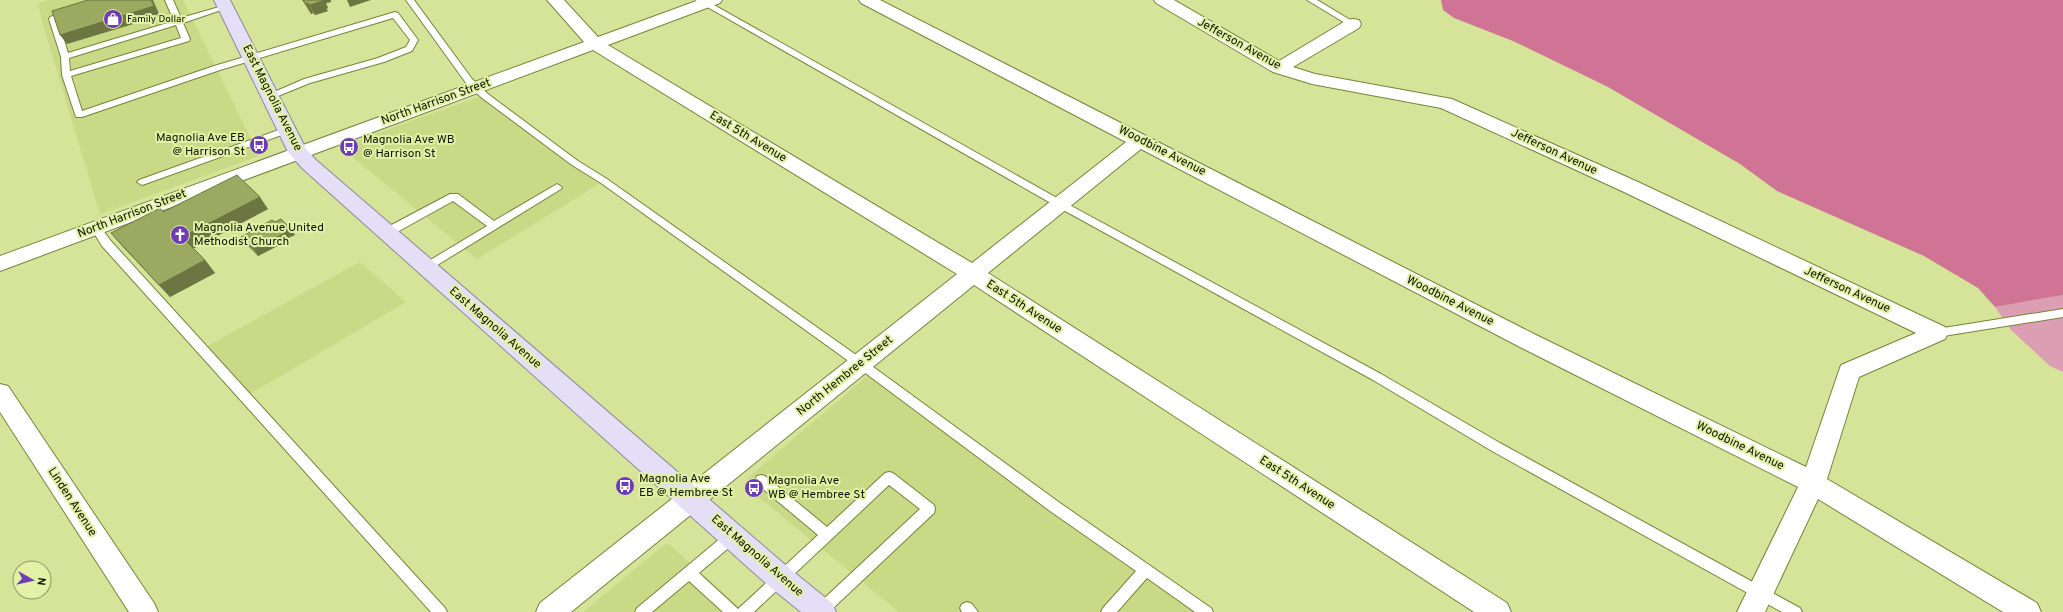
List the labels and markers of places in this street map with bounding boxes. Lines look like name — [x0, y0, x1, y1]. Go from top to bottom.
shop icon: Family Dollar — [102, 8, 124, 30]
place label: Family Dollar — [127, 13, 185, 26]
place label: Magnolia Ave EB @ Harrison St — [156, 130, 245, 160]
place label: Magnolia Ave WB @ Harrison St — [363, 132, 455, 162]
bus stop icon: Magnolia Ave EB @ Harrison St — [248, 134, 270, 156]
bus stop icon: Magnolia Ave WB @ Harrison St — [338, 136, 360, 158]
place label: Magnolia Avenue United Methodist Church — [194, 220, 324, 250]
church icon: Magnolia Avenue United Methodist Church — [169, 224, 191, 246]
place label: Magnolia Ave EB @ Hembree St — [639, 471, 733, 501]
place label: Magnolia Ave WB @ Hembree St — [768, 473, 865, 503]
bus stop icon: Magnolia Ave EB @ Hembree St — [614, 475, 636, 497]
bus stop icon: Magnolia Ave WB @ Hembree St — [743, 477, 765, 499]

